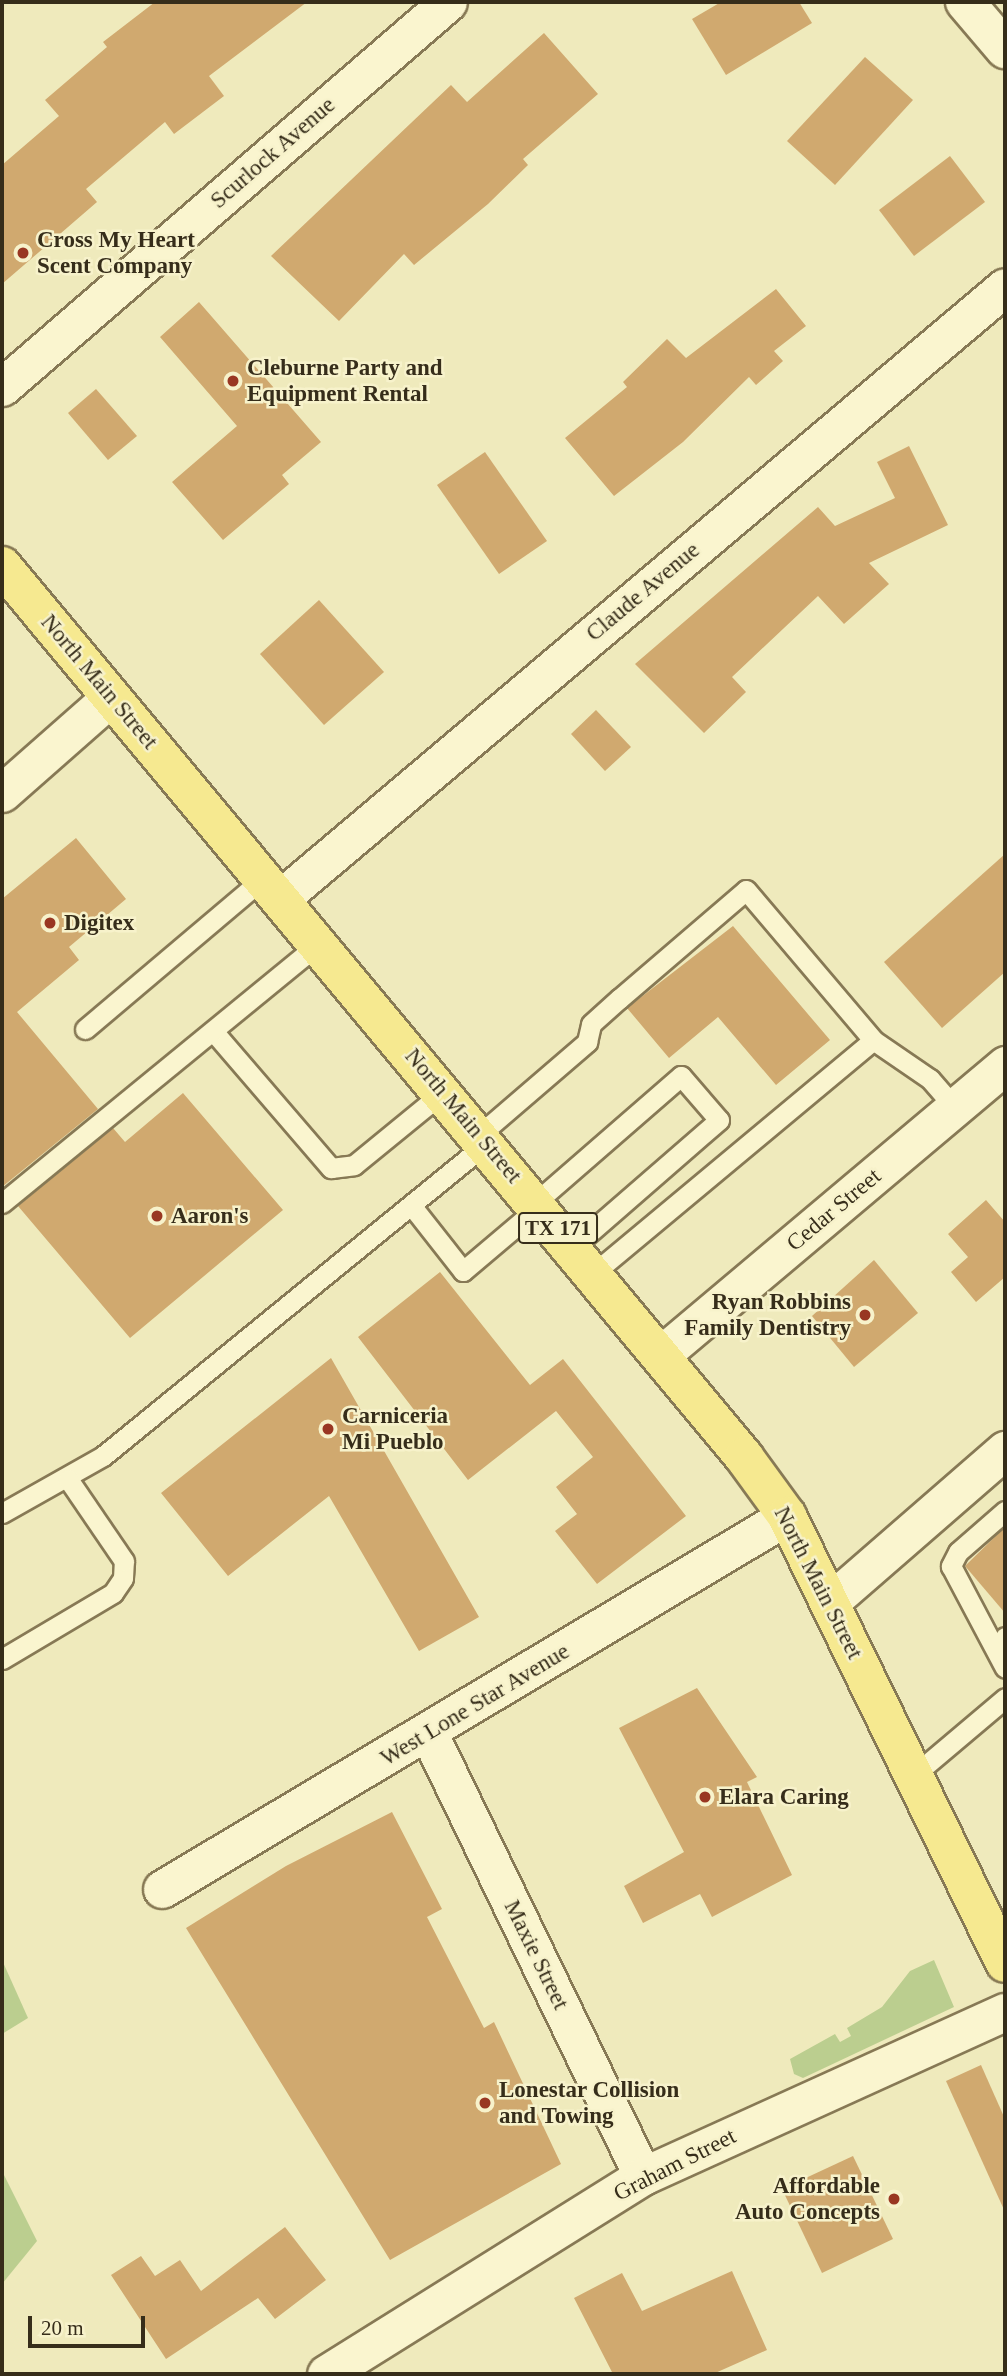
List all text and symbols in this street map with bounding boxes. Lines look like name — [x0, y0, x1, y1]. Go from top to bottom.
street label: Scurlock Avenue — [205, 91, 341, 215]
place label: Cross My Heart Scent Company — [37, 226, 195, 280]
marker: Cross My Heart Scent Company — [15, 245, 31, 261]
place label: Cleburne Party and Equipment Rental — [247, 354, 442, 408]
marker: Cleburne Party and Equipment Rental — [225, 373, 241, 389]
street label: Claude Avenue — [580, 536, 706, 648]
street label: North Main Street — [35, 609, 163, 755]
place label: Digitex — [64, 909, 134, 937]
marker: Digitex — [42, 915, 58, 931]
street label: North Main Street — [399, 1043, 527, 1189]
street label: Cedar Street — [781, 1163, 887, 1257]
place label: Aaron's — [171, 1202, 249, 1230]
marker: Aaron's — [149, 1208, 165, 1224]
road number: TX 171 — [518, 1210, 598, 1246]
place label: Ryan Robbins Family Dentistry — [684, 1288, 851, 1342]
marker: Ryan Robbins Family Dentistry — [857, 1307, 873, 1323]
place label: Carniceria Mi Pueblo — [342, 1402, 448, 1456]
marker: Carniceria Mi Pueblo — [320, 1421, 336, 1437]
street label: North Main Street — [768, 1502, 868, 1664]
street label: West Lone Star Avenue — [375, 1637, 575, 1773]
place label: Elara Caring — [719, 1783, 849, 1811]
marker: Elara Caring — [697, 1789, 713, 1805]
street label: Maxie Street — [498, 1896, 574, 2014]
place label: Lonestar Collision and Towing — [499, 2076, 680, 2130]
marker: Lonestar Collision and Towing — [477, 2095, 493, 2111]
street label: Graham Street — [609, 2122, 741, 2208]
place label: Affordable Auto Concepts — [735, 2172, 880, 2226]
marker: Affordable Auto Concepts — [886, 2191, 902, 2207]
scale bar — [32, 2302, 149, 2346]
text: 20 m — [41, 2316, 84, 2340]

